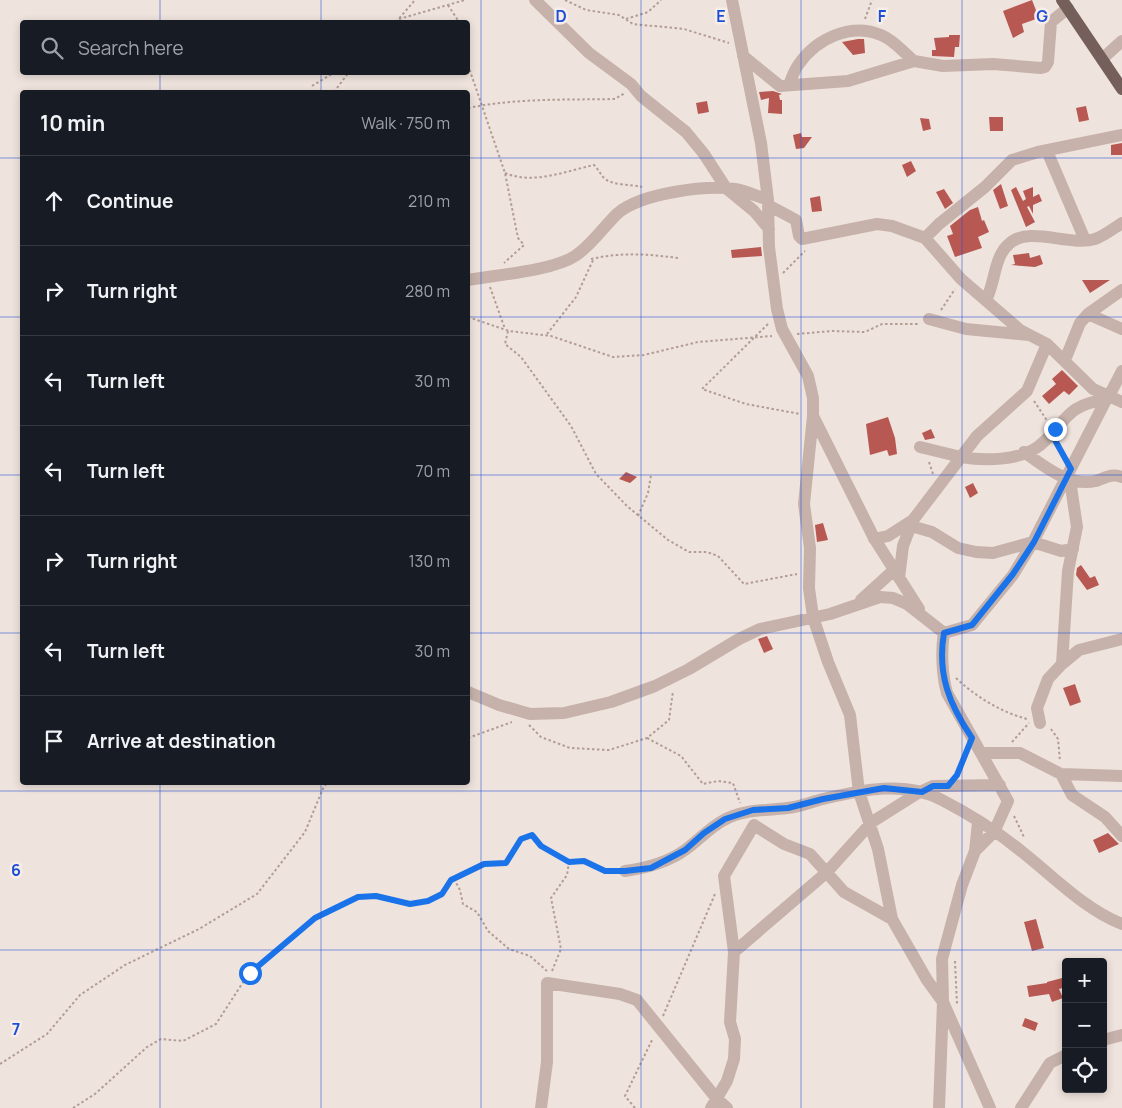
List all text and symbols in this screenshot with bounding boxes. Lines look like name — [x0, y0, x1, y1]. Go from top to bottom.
text: D — [555, 5, 567, 27]
text: E — [716, 5, 726, 27]
text: F — [878, 5, 887, 27]
text: G — [1036, 5, 1048, 27]
search box — [20, 20, 470, 75]
icon: search — [38, 34, 66, 62]
text: Search here — [78, 35, 184, 61]
text: 10 min — [40, 109, 105, 137]
text: Walk · 750 m — [361, 112, 450, 134]
icon: ahead — [40, 187, 68, 215]
text: Continue — [87, 188, 173, 214]
text: 210 m — [408, 190, 450, 212]
icon: right — [40, 277, 68, 305]
text: Turn right — [87, 278, 177, 304]
text: 280 m — [405, 280, 450, 302]
icon: left — [40, 367, 68, 395]
text: Turn left — [87, 368, 165, 394]
text: 30 m — [415, 370, 450, 392]
route end — [1044, 418, 1067, 441]
icon: left — [40, 457, 68, 485]
text: Turn left — [87, 458, 165, 484]
text: 70 m — [415, 460, 450, 482]
icon: right — [40, 547, 68, 575]
text: Turn right — [87, 548, 177, 574]
text: 130 m — [408, 550, 450, 572]
icon: left — [40, 637, 68, 665]
text: Turn left — [87, 638, 165, 664]
text: 30 m — [415, 640, 450, 662]
icon: arrive — [40, 727, 68, 755]
text: Arrive at destination — [87, 728, 276, 754]
text: 6 — [11, 859, 21, 881]
map controls — [1062, 958, 1107, 1093]
button: + — [1062, 958, 1107, 1003]
route start — [239, 962, 262, 985]
button: − — [1062, 1003, 1107, 1048]
text: 7 — [12, 1018, 20, 1040]
button: locate — [1062, 1048, 1107, 1093]

